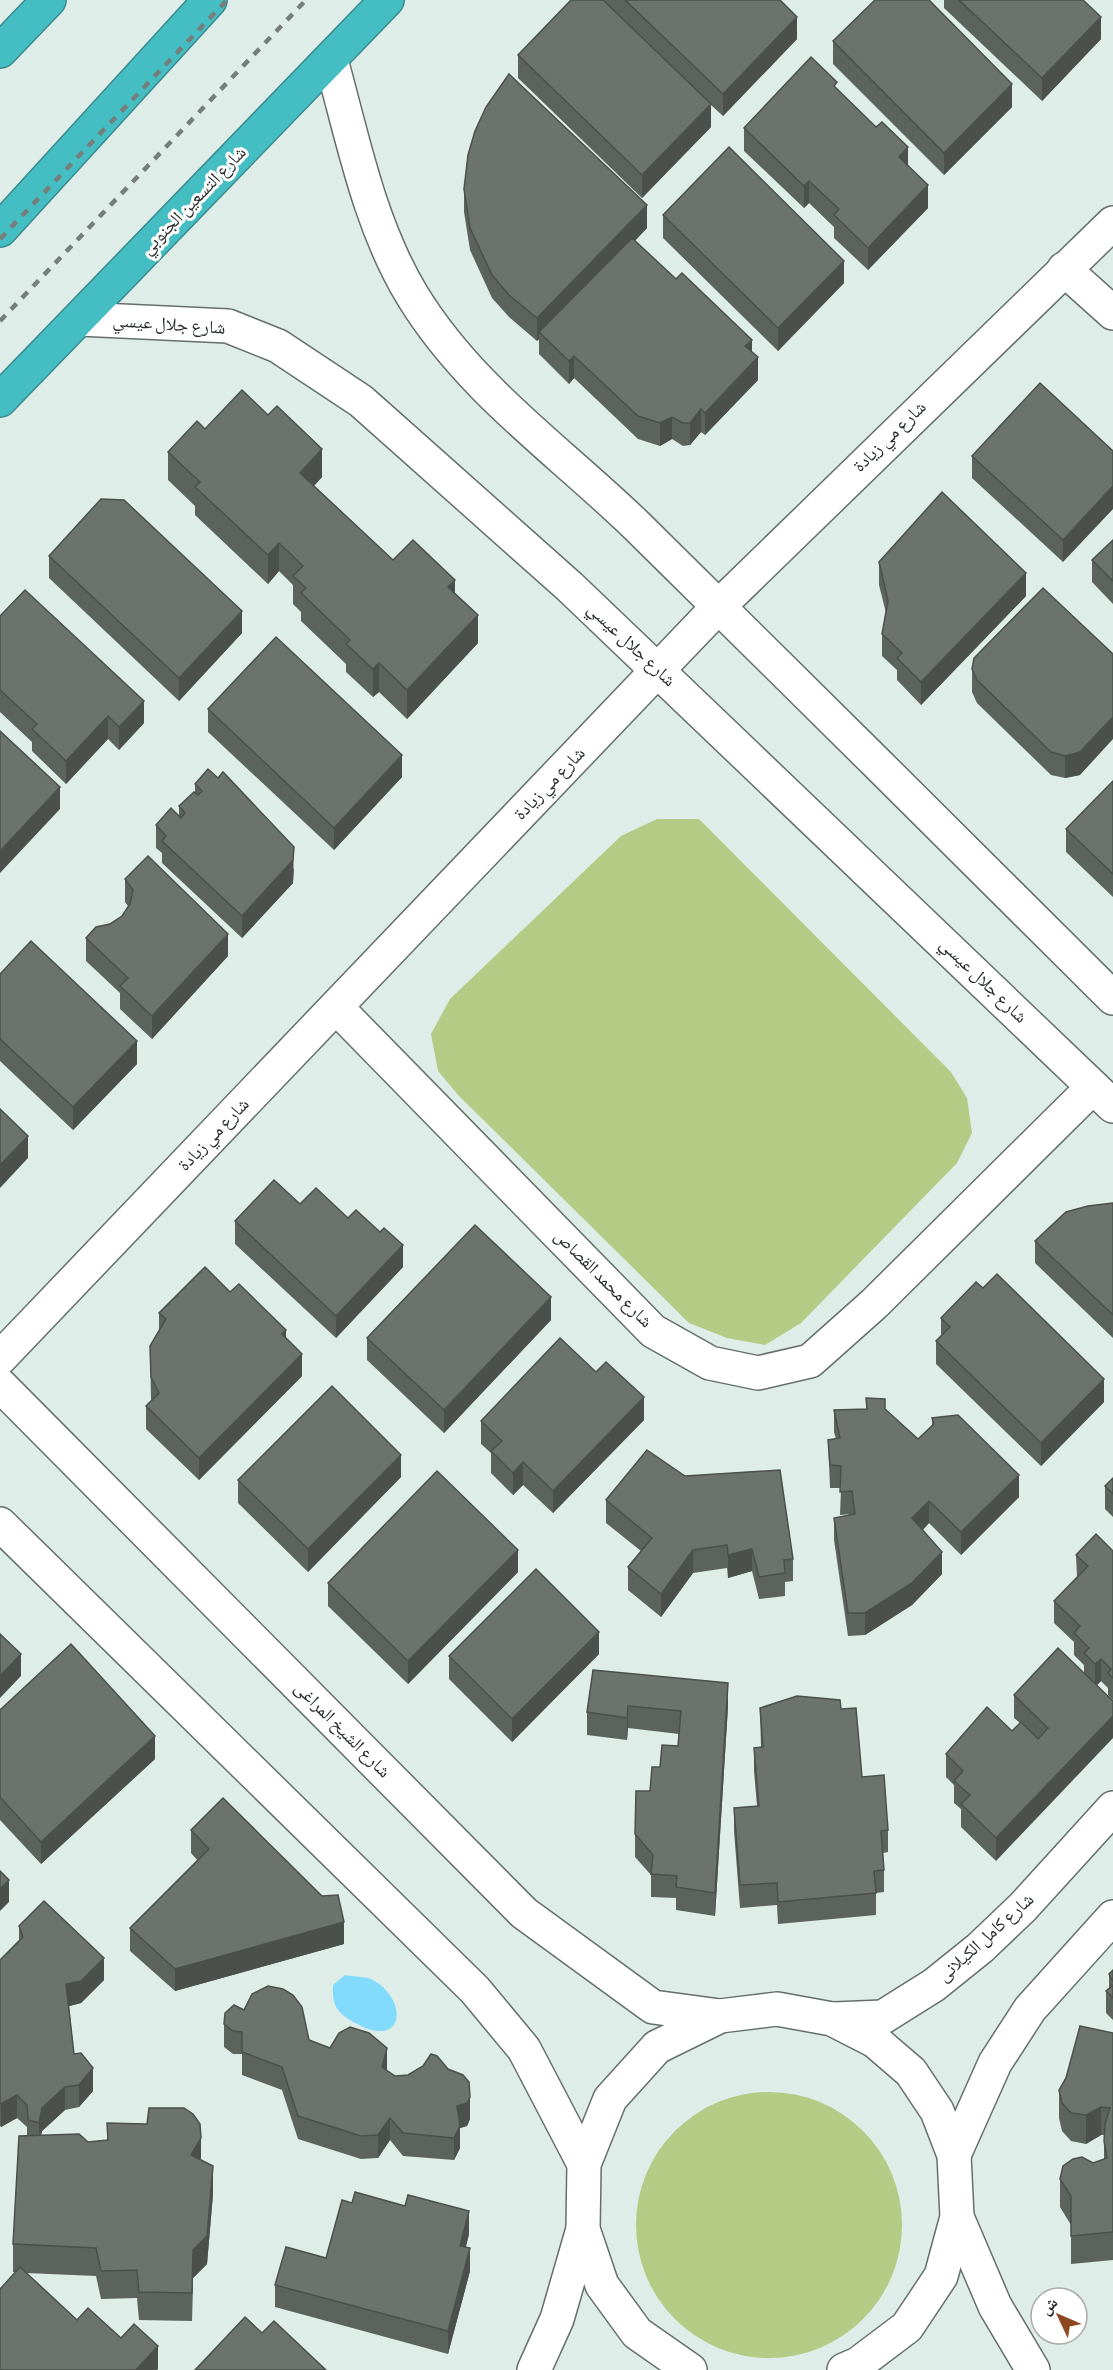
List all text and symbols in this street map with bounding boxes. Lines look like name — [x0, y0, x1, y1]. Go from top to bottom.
street label: شارع التسعين الجنوبي — [138, 144, 253, 262]
street label: شارع جلال عيسي — [112, 312, 226, 342]
street label: شارع مي زيادة — [850, 398, 933, 479]
street label: شارع جلال عيسي — [580, 600, 679, 694]
street label: شارع مي زيادة — [511, 744, 592, 827]
street label: شارع جلال عيسي — [933, 935, 1030, 1030]
street label: شارع مي زيادة — [175, 1095, 256, 1178]
street label: شارع محمد القصاص — [550, 1227, 655, 1332]
street label: شارع الشيخ المراغى — [289, 1679, 393, 1783]
street label: شارع كامل الكيلانى — [935, 1890, 1038, 1986]
north arrow — [1029, 2286, 1089, 2346]
text: ش — [1037, 2295, 1061, 2319]

